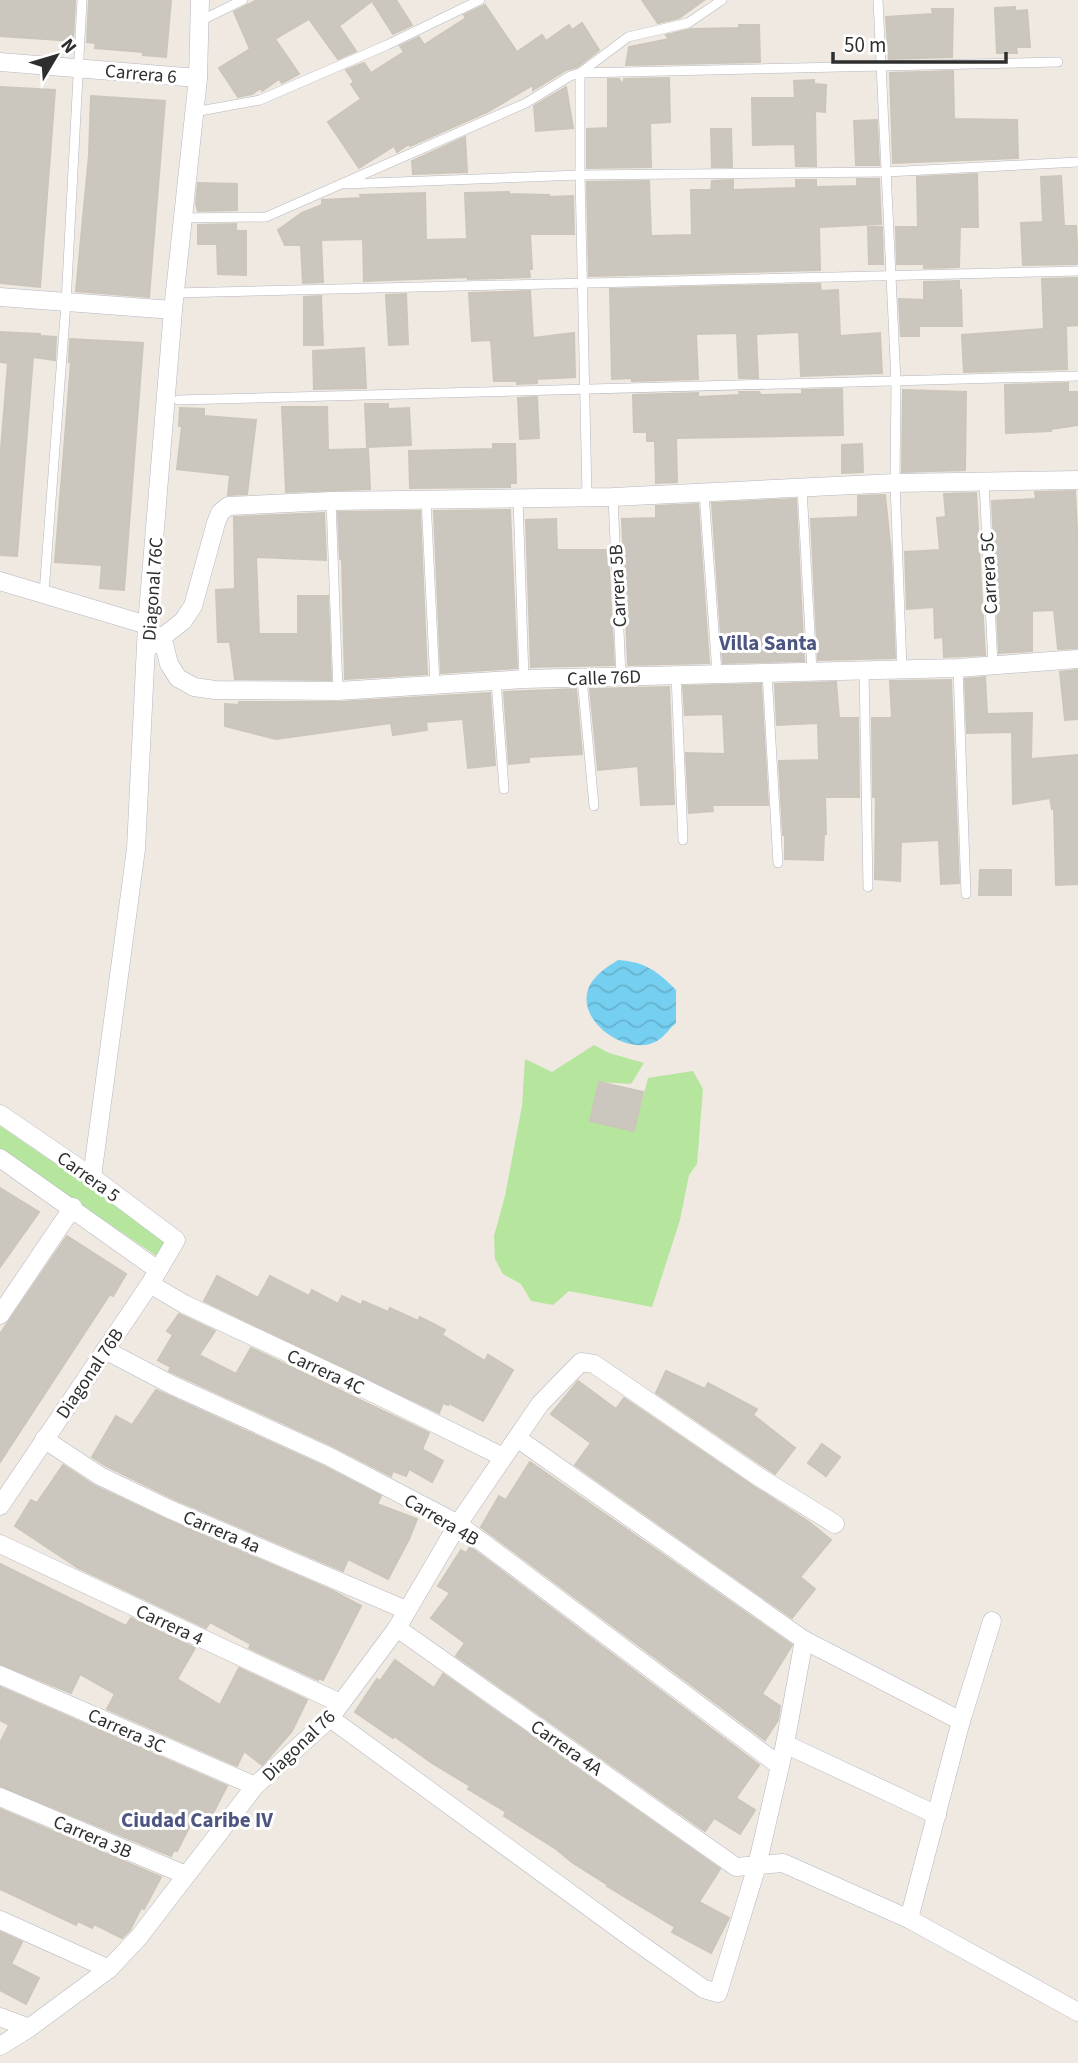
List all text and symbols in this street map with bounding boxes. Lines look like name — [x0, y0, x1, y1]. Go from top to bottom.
north arrow — [21, 21, 91, 91]
scale bar — [833, 21, 1006, 65]
text: 50 m — [844, 30, 886, 60]
text: N — [54, 33, 83, 60]
street label: Carrera 6 — [104, 58, 178, 91]
street label: Carrera 5C — [974, 531, 1005, 615]
street label: Diagonal 76C — [136, 536, 171, 642]
street label: Carrera 5B — [603, 544, 634, 628]
district label: Villa Santa — [718, 628, 817, 658]
street label: Calle 76D — [567, 664, 641, 693]
street label: Carrera 5 — [51, 1145, 125, 1209]
street label: Diagonal 76B — [50, 1323, 131, 1425]
street label: Carrera 4C — [282, 1343, 369, 1402]
street label: Carrera 4B — [399, 1487, 484, 1553]
street label: Carrera 4a — [179, 1504, 264, 1561]
street label: Carrera 4 — [131, 1598, 208, 1653]
street label: Carrera 3C — [83, 1702, 170, 1761]
street label: Diagonal 76 — [256, 1704, 342, 1788]
street label: Carrera 4A — [525, 1714, 608, 1783]
district label: Ciudad Caribe IV — [121, 1805, 273, 1835]
street label: Carrera 3B — [49, 1809, 136, 1866]

